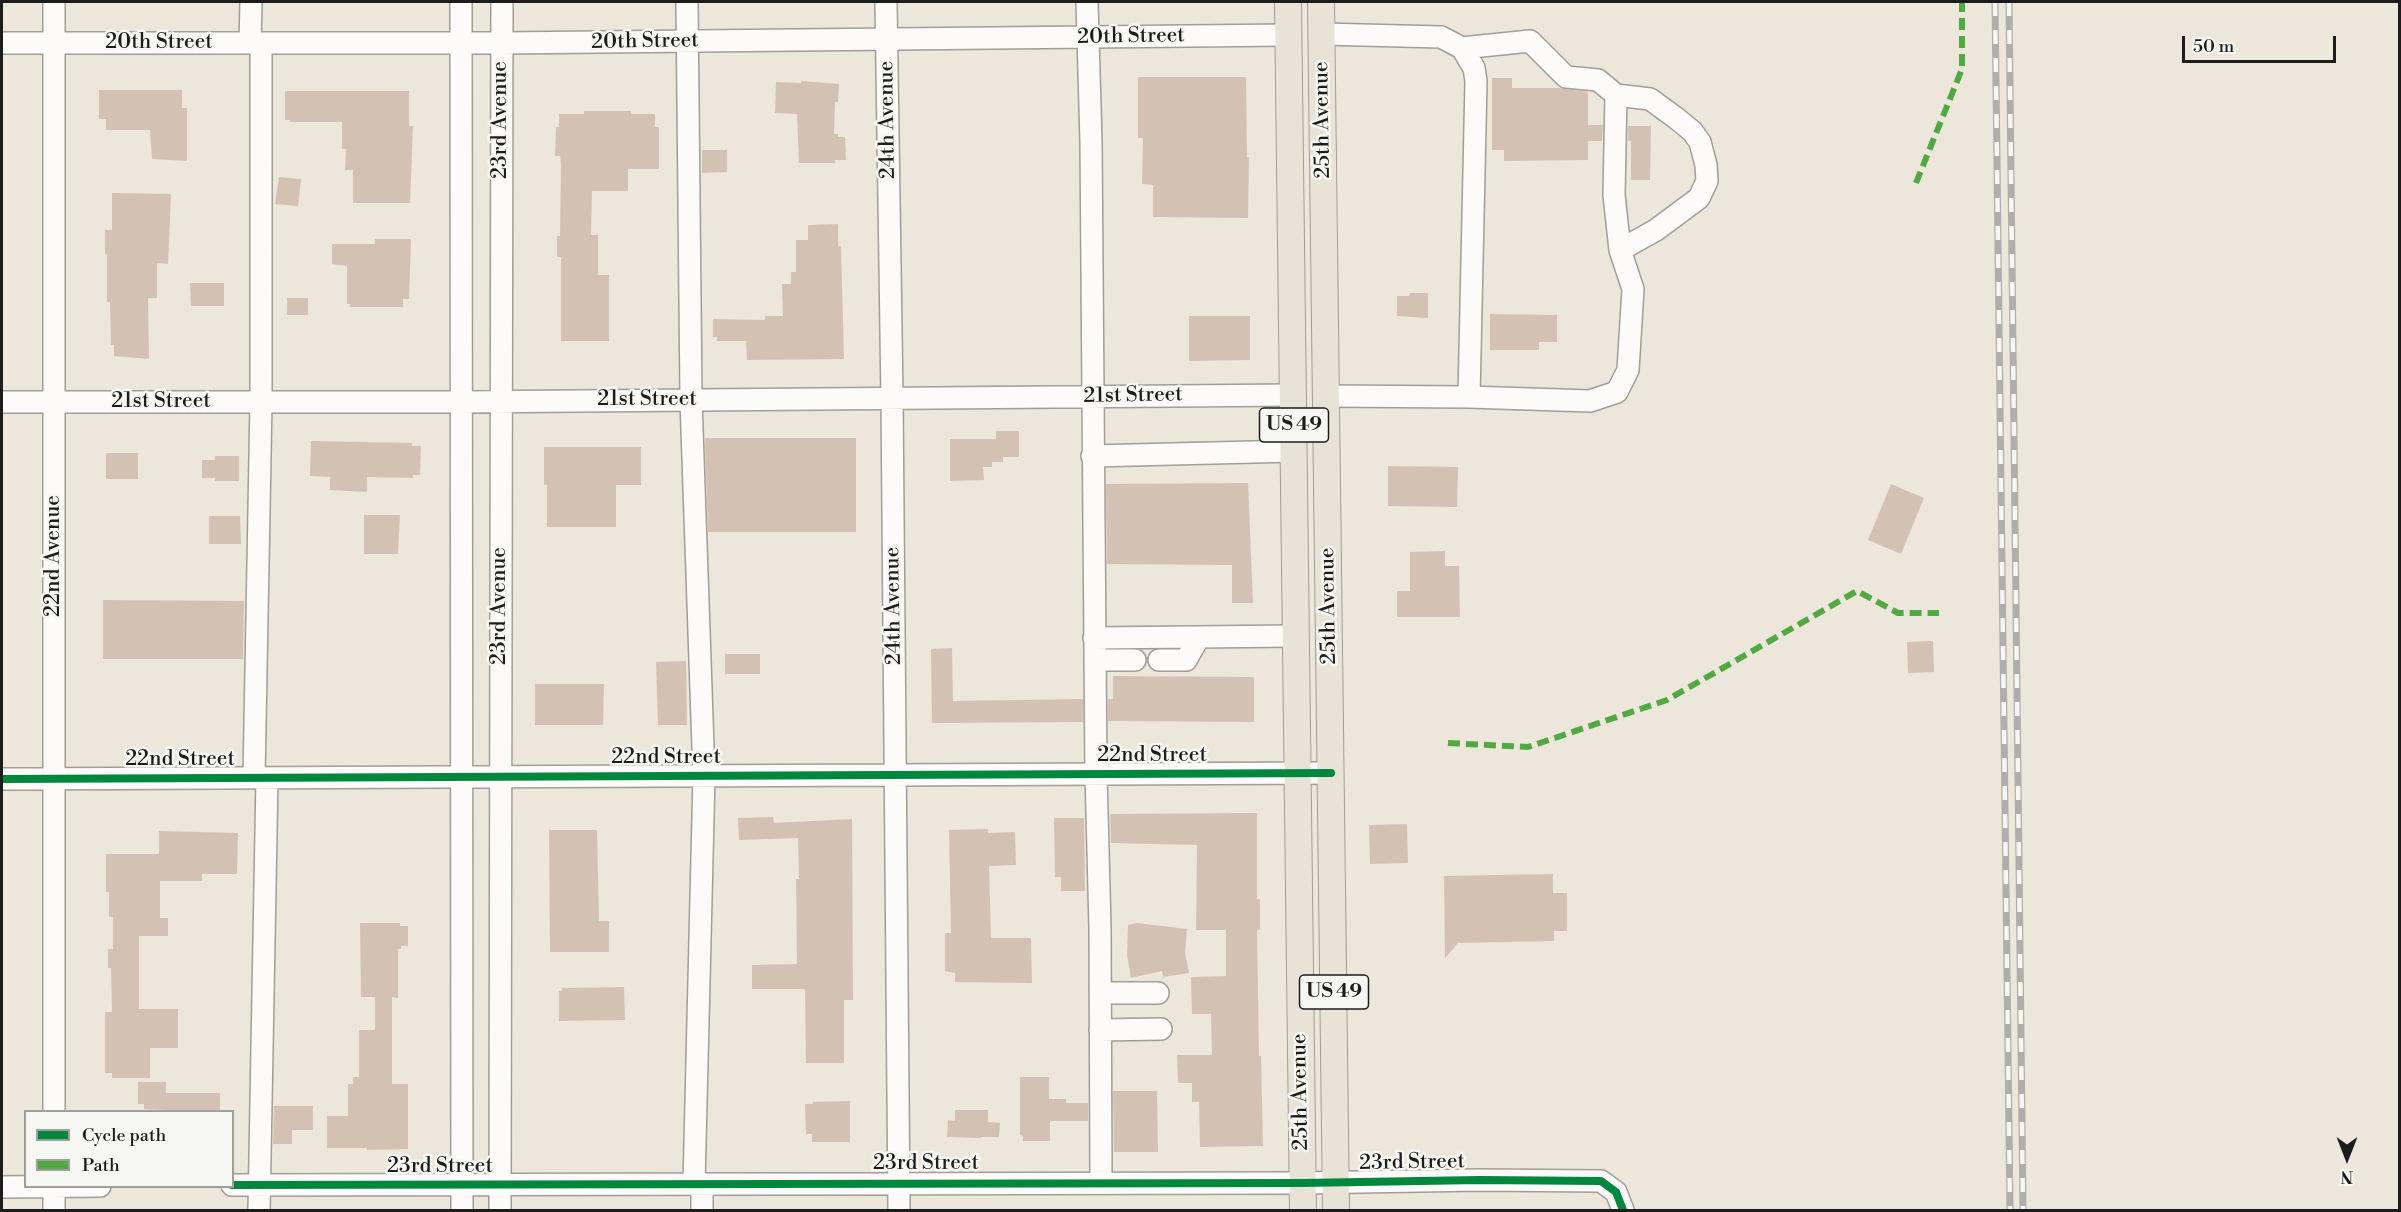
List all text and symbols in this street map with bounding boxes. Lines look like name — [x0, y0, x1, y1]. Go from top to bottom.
street label: 20th Street — [1077, 23, 1185, 51]
scale bar — [2185, 24, 2340, 62]
street label: 20th Street — [591, 28, 699, 56]
street label: 20th Street — [105, 30, 213, 56]
text: 50 m — [2193, 35, 2234, 58]
street label: 23rd Avenue — [488, 61, 514, 179]
street label: 24th Avenue — [874, 61, 902, 179]
street label: 25th Avenue — [1309, 61, 1337, 179]
street label: 21st Street — [1083, 383, 1183, 409]
street label: 21st Street — [597, 387, 697, 413]
street label: 21st Street — [111, 389, 211, 415]
road number: US 49 — [1260, 408, 1328, 442]
street label: 22nd Avenue — [41, 495, 67, 617]
street label: 23rd Avenue — [487, 547, 513, 665]
street label: 24th Avenue — [880, 547, 908, 665]
street label: 25th Avenue — [1315, 547, 1343, 665]
street label: 22nd Street — [1097, 743, 1207, 769]
street label: 22nd Street — [611, 745, 721, 771]
street label: 22nd Street — [125, 747, 235, 773]
road number: US 49 — [1300, 975, 1368, 1009]
street label: 25th Avenue — [1287, 1033, 1315, 1151]
legend — [24, 1110, 234, 1188]
text: Cycle path — [82, 1124, 166, 1147]
north arrow — [2317, 1128, 2377, 1188]
street label: 23rd Street — [1359, 1149, 1465, 1177]
street label: 23rd Street — [873, 1151, 979, 1177]
text: Path — [82, 1154, 120, 1177]
street label: 23rd Street — [387, 1154, 493, 1180]
text: N — [2341, 1166, 2353, 1186]

